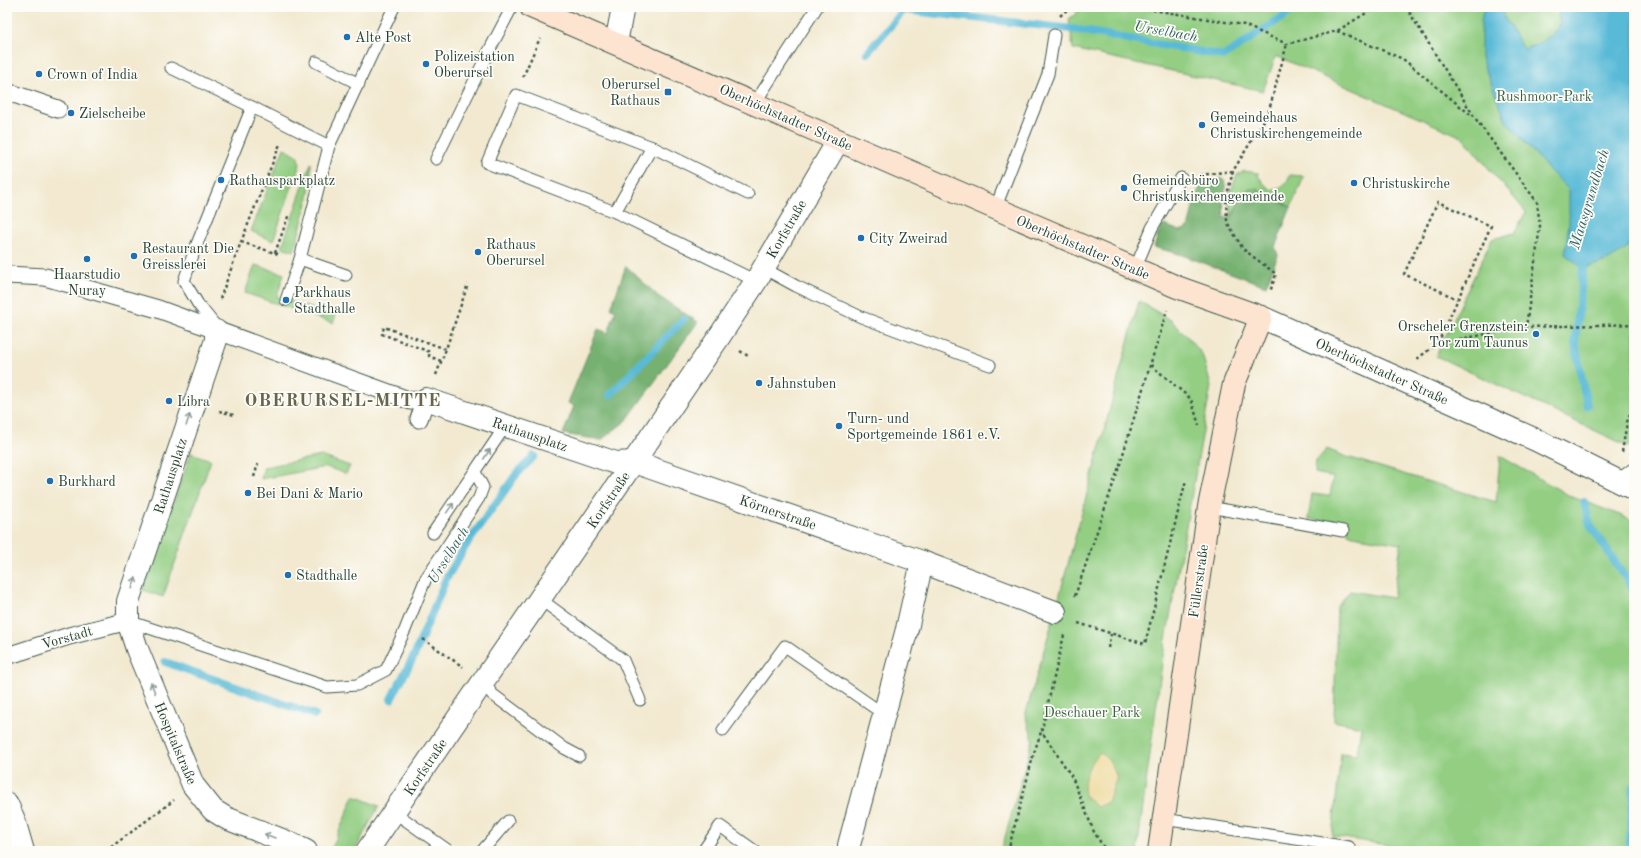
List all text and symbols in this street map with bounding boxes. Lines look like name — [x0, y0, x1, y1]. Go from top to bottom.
water label: Urselbach — [1133, 20, 1199, 46]
place label: Alte Post — [355, 31, 412, 45]
marker: Alte Post — [342, 32, 352, 42]
place label: Polizeistation Oberursel — [434, 50, 515, 80]
marker: Polizeistation Oberursel — [421, 59, 431, 69]
place label: Crown of India — [47, 68, 138, 82]
marker: Crown of India — [34, 69, 44, 79]
place label: Oberursel Rathaus — [601, 78, 660, 108]
street label: Oberhöchstadter Straße — [717, 82, 854, 154]
marker: Oberursel Rathaus — [663, 87, 673, 97]
park label: Rushmoor-Park — [1496, 90, 1592, 104]
place label: Zielscheibe — [79, 107, 146, 121]
marker: Zielscheibe — [66, 108, 76, 118]
place label: Gemeindehaus Christuskirchengemeinde — [1210, 111, 1362, 141]
marker: Gemeindehaus Christuskirchengemeinde — [1197, 120, 1207, 130]
water label: Maasgrundbach — [1568, 147, 1613, 252]
place label: Rathausparkplatz — [229, 174, 335, 188]
place label: Gemeindebüro Christuskirchengemeinde — [1132, 174, 1284, 204]
marker: Rathausparkplatz — [216, 175, 226, 185]
place label: Christuskirche — [1362, 177, 1450, 191]
marker: Christuskirche — [1349, 178, 1359, 188]
marker: Gemeindebüro Christuskirchengemeinde — [1119, 183, 1129, 193]
street label: Korfstraße — [764, 198, 809, 261]
street label: Oberhöchstadter Straße — [1014, 213, 1151, 282]
place label: City Zweirad — [869, 232, 948, 246]
marker: City Zweirad — [856, 233, 866, 243]
place label: Rathaus Oberursel — [486, 238, 545, 268]
place label: Restaurant Die Greisslerei — [142, 242, 234, 272]
marker: Rathaus Oberursel — [473, 247, 483, 257]
marker: Restaurant Die Greisslerei — [129, 251, 139, 261]
marker: Haarstudio Nuray — [82, 254, 92, 264]
place label: Haarstudio Nuray — [53, 268, 121, 298]
place label: Parkhaus Stadthalle — [294, 286, 355, 316]
marker: Parkhaus Stadthalle — [281, 295, 291, 305]
place label: Orscheler Grenzstein: Tor zum Taunus — [1398, 320, 1528, 350]
marker: Orscheler Grenzstein: Tor zum Taunus — [1531, 329, 1541, 339]
street label: Oberhöchstadter Straße — [1313, 336, 1450, 408]
place label: Jahnstuben — [767, 377, 837, 391]
marker: Jahnstuben — [754, 378, 764, 388]
district label: OBERURSEL-MITTE — [244, 392, 442, 410]
place label: Libra — [177, 395, 210, 409]
marker: Libra — [164, 396, 174, 406]
place label: Turn- und Sportgemeinde 1861 e.V. — [847, 412, 1000, 442]
one-way arrow — [185, 413, 192, 426]
street label: Rathausplatz — [490, 415, 569, 454]
marker: Turn- und Sportgemeinde 1861 e.V. — [834, 421, 844, 431]
street label: Rathausplatz — [152, 437, 190, 516]
one-way arrow — [483, 449, 491, 460]
street label: Korfstraße — [585, 470, 633, 532]
place label: Burkhard — [58, 475, 116, 489]
marker: Burkhard — [45, 476, 55, 486]
place label: Bei Dani & Mario — [256, 487, 363, 501]
marker: Bei Dani & Mario — [243, 488, 253, 498]
street label: Körnerstraße — [737, 493, 818, 533]
one-way arrow — [446, 503, 454, 514]
water label: Urselbach — [426, 524, 473, 587]
street label: Füllerstraße — [1187, 543, 1211, 619]
place label: Stadthalle — [296, 569, 357, 583]
marker: Stadthalle — [283, 570, 293, 580]
one-way arrow — [131, 577, 138, 590]
street label: Vorstadt — [40, 624, 94, 652]
one-way arrow — [149, 682, 156, 694]
street label: Hospitalstraße — [151, 700, 199, 787]
park label: Deschauer Park — [1044, 706, 1140, 720]
street label: Korfstraße — [402, 737, 450, 799]
one-way arrow — [265, 831, 277, 839]

